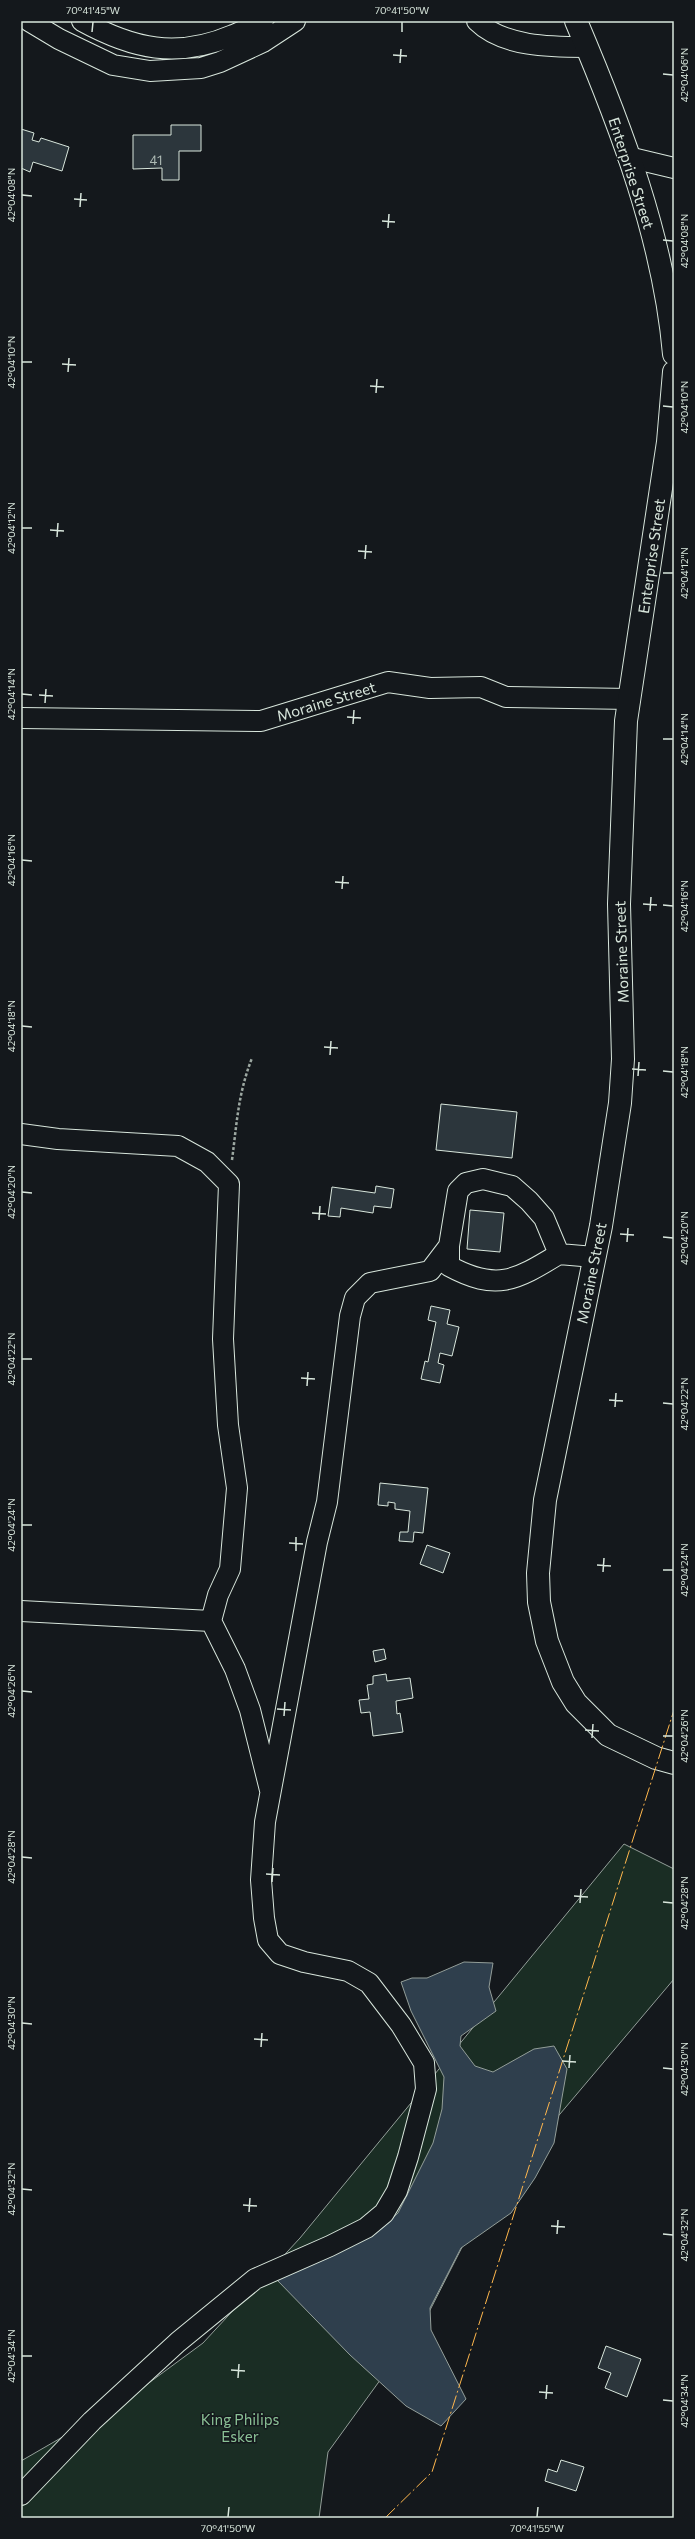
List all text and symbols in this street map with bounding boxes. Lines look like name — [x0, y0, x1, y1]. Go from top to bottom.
text: 70°41'45"W — [66, 4, 120, 16]
text: 70°41'50"W — [375, 4, 429, 16]
text: 42°04'06"N — [678, 48, 690, 102]
street label: Enterprise Street — [605, 115, 659, 231]
house number: 41 — [150, 152, 162, 168]
text: 42°04'08"N — [5, 168, 17, 222]
text: 42°04'08"N — [678, 214, 690, 268]
text: 42°04'10"N — [5, 336, 17, 388]
text: 42°04'10"N — [678, 381, 690, 433]
street label: Enterprise Street — [634, 497, 668, 615]
text: 42°04'12"N — [5, 502, 17, 554]
text: 42°04'12"N — [678, 547, 690, 599]
text: 42°04'14"N — [5, 668, 17, 720]
street label: Moraine Street — [274, 677, 378, 725]
text: 42°04'14"N — [678, 713, 690, 765]
text: 42°04'16"N — [5, 834, 17, 886]
text: 42°04'16"N — [678, 880, 690, 932]
street label: Moraine Street — [610, 900, 632, 1004]
text: 42°04'18"N — [5, 1000, 17, 1052]
text: 42°04'18"N — [678, 1046, 690, 1098]
text: 42°04'20"N — [5, 1165, 17, 1219]
text: 42°04'20"N — [678, 1211, 690, 1265]
street label: Moraine Street — [572, 1221, 610, 1325]
text: 42°04'22"N — [5, 1332, 17, 1386]
text: 42°04'22"N — [678, 1377, 690, 1431]
text: 42°04'24"N — [5, 1498, 17, 1552]
text: 42°04'24"N — [678, 1543, 690, 1597]
text: 42°04'26"N — [5, 1664, 17, 1718]
text: 42°04'26"N — [678, 1709, 690, 1763]
text: 42°04'28"N — [5, 1830, 17, 1884]
text: 42°04'28"N — [678, 1876, 690, 1930]
text: 42°04'30"N — [5, 1996, 17, 2050]
text: 42°04'30"N — [678, 2042, 690, 2096]
text: 42°04'32"N — [5, 2162, 17, 2216]
text: 42°04'32"N — [678, 2208, 690, 2262]
text: 42°04'34"N — [5, 2329, 17, 2383]
text: 42°04'34"N — [678, 2374, 690, 2428]
park label: King Philips Esker — [201, 2410, 279, 2445]
text: 70°41'50"W — [201, 2522, 255, 2534]
text: 70°41'55"W — [510, 2522, 564, 2534]

